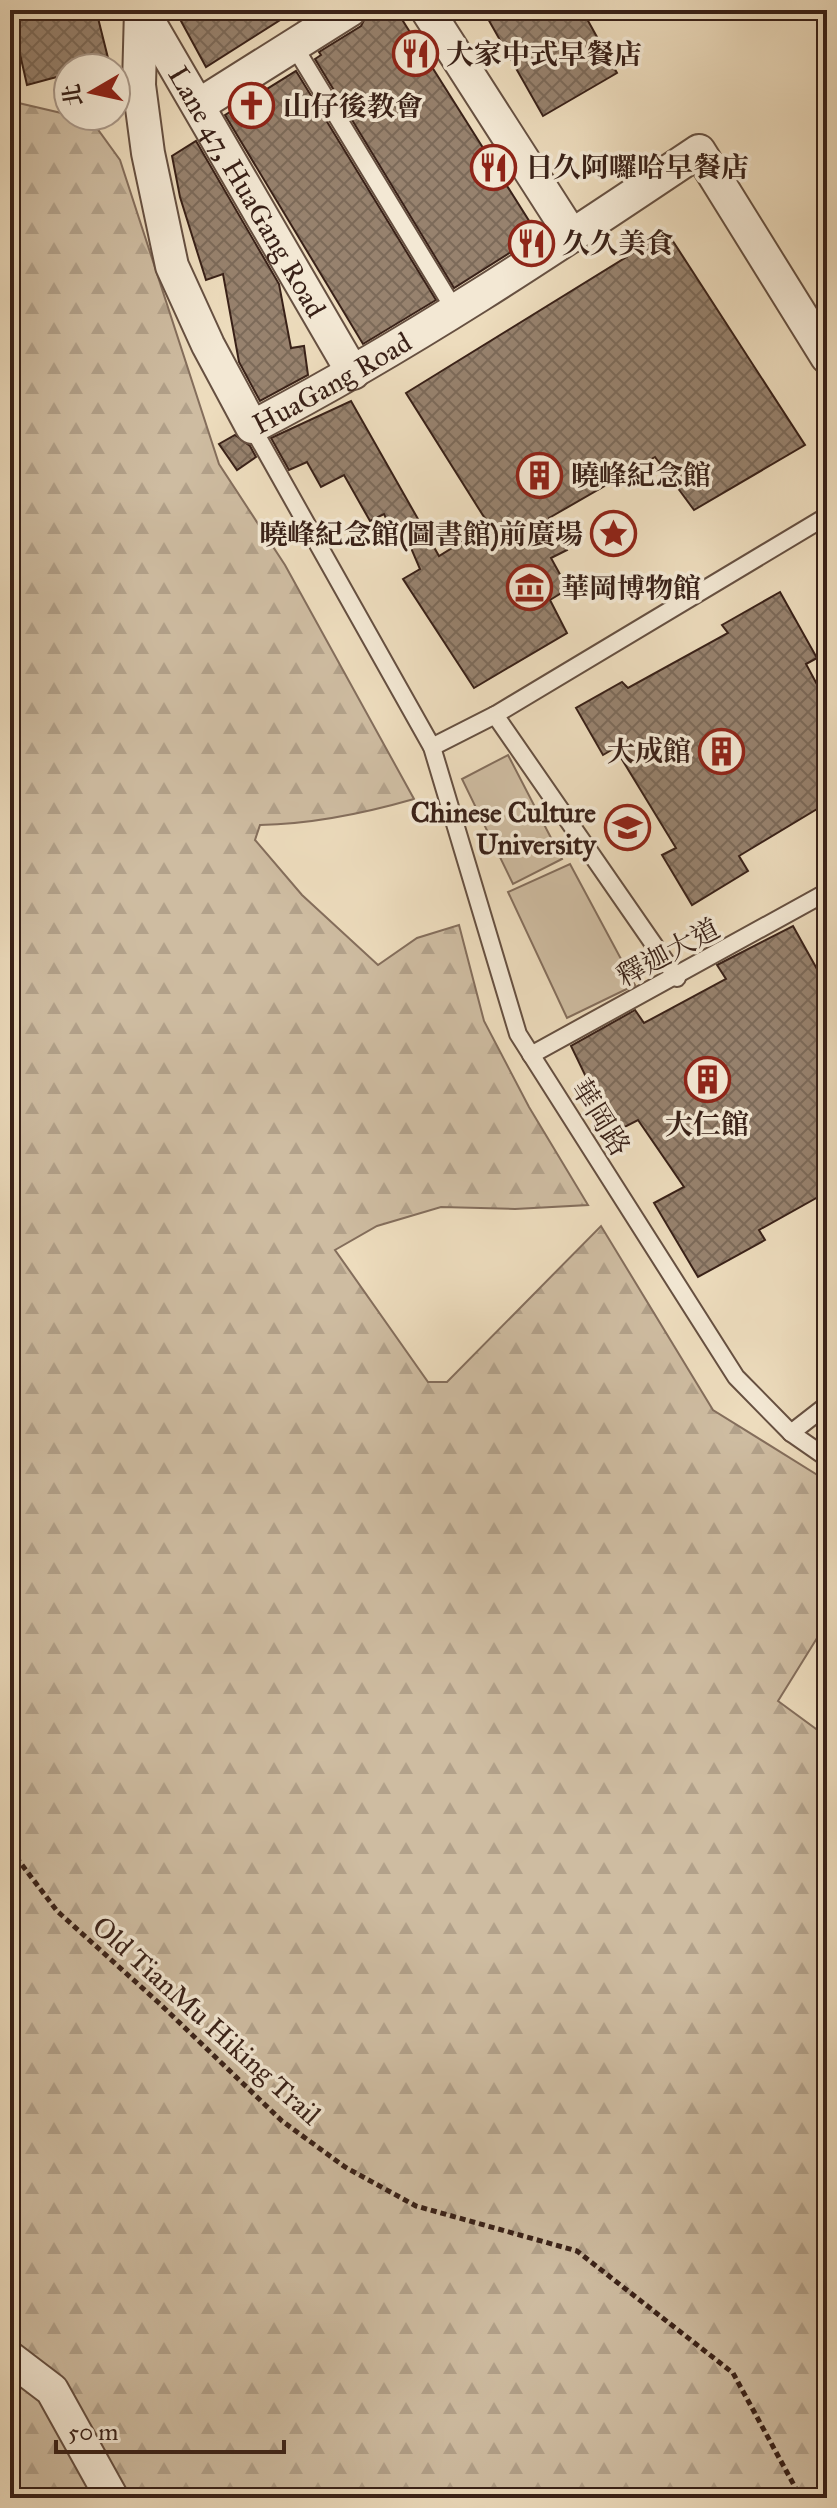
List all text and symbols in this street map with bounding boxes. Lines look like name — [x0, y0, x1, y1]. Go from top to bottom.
restaurant icon: 大家中式早餐店 — [391, 30, 439, 78]
place label: 大家中式早餐店 — [446, 37, 642, 72]
north arrow — [52, 52, 132, 132]
street label: Lane 47, HuaGang Road — [160, 60, 334, 324]
text: 北 — [58, 82, 88, 108]
church icon: 山仔後教會 — [228, 82, 276, 130]
place label: 山仔後教會 — [283, 89, 423, 124]
restaurant icon: 日久阿囉哈早餐店 — [470, 143, 518, 191]
place label: 日久阿囉哈早餐店 — [525, 150, 749, 185]
restaurant icon: 久久美食 — [507, 219, 555, 267]
place label: 久久美食 — [562, 226, 674, 261]
street label: HuaGang Road — [246, 324, 418, 442]
building icon: 曉峰紀念館 — [516, 451, 564, 499]
place label: 曉峰紀念館 — [571, 458, 711, 493]
place icon: 曉峰紀念館(圖書館)前廣場 — [590, 510, 638, 558]
place label: 曉峰紀念館(圖書館)前廣場 — [259, 517, 583, 552]
museum icon: 華岡博物館 — [506, 564, 554, 612]
place label: 華岡博物館 — [561, 571, 701, 606]
building icon: 大成館 — [698, 727, 746, 775]
place label: 大成館 — [607, 734, 691, 769]
place label: Chinese Culture University — [411, 795, 597, 862]
school or university icon: Chinese Culture University — [603, 804, 651, 852]
street label: 釋迦大道 — [611, 911, 726, 994]
building icon: 大仁館 — [683, 1056, 731, 1104]
street label: 華岡路 — [563, 1072, 638, 1162]
place label: 大仁館 — [665, 1107, 749, 1142]
street label: Old TianMu Hiking Trail — [85, 1909, 328, 2132]
scale bar — [56, 2404, 284, 2454]
text: 50 m — [68, 2417, 118, 2447]

